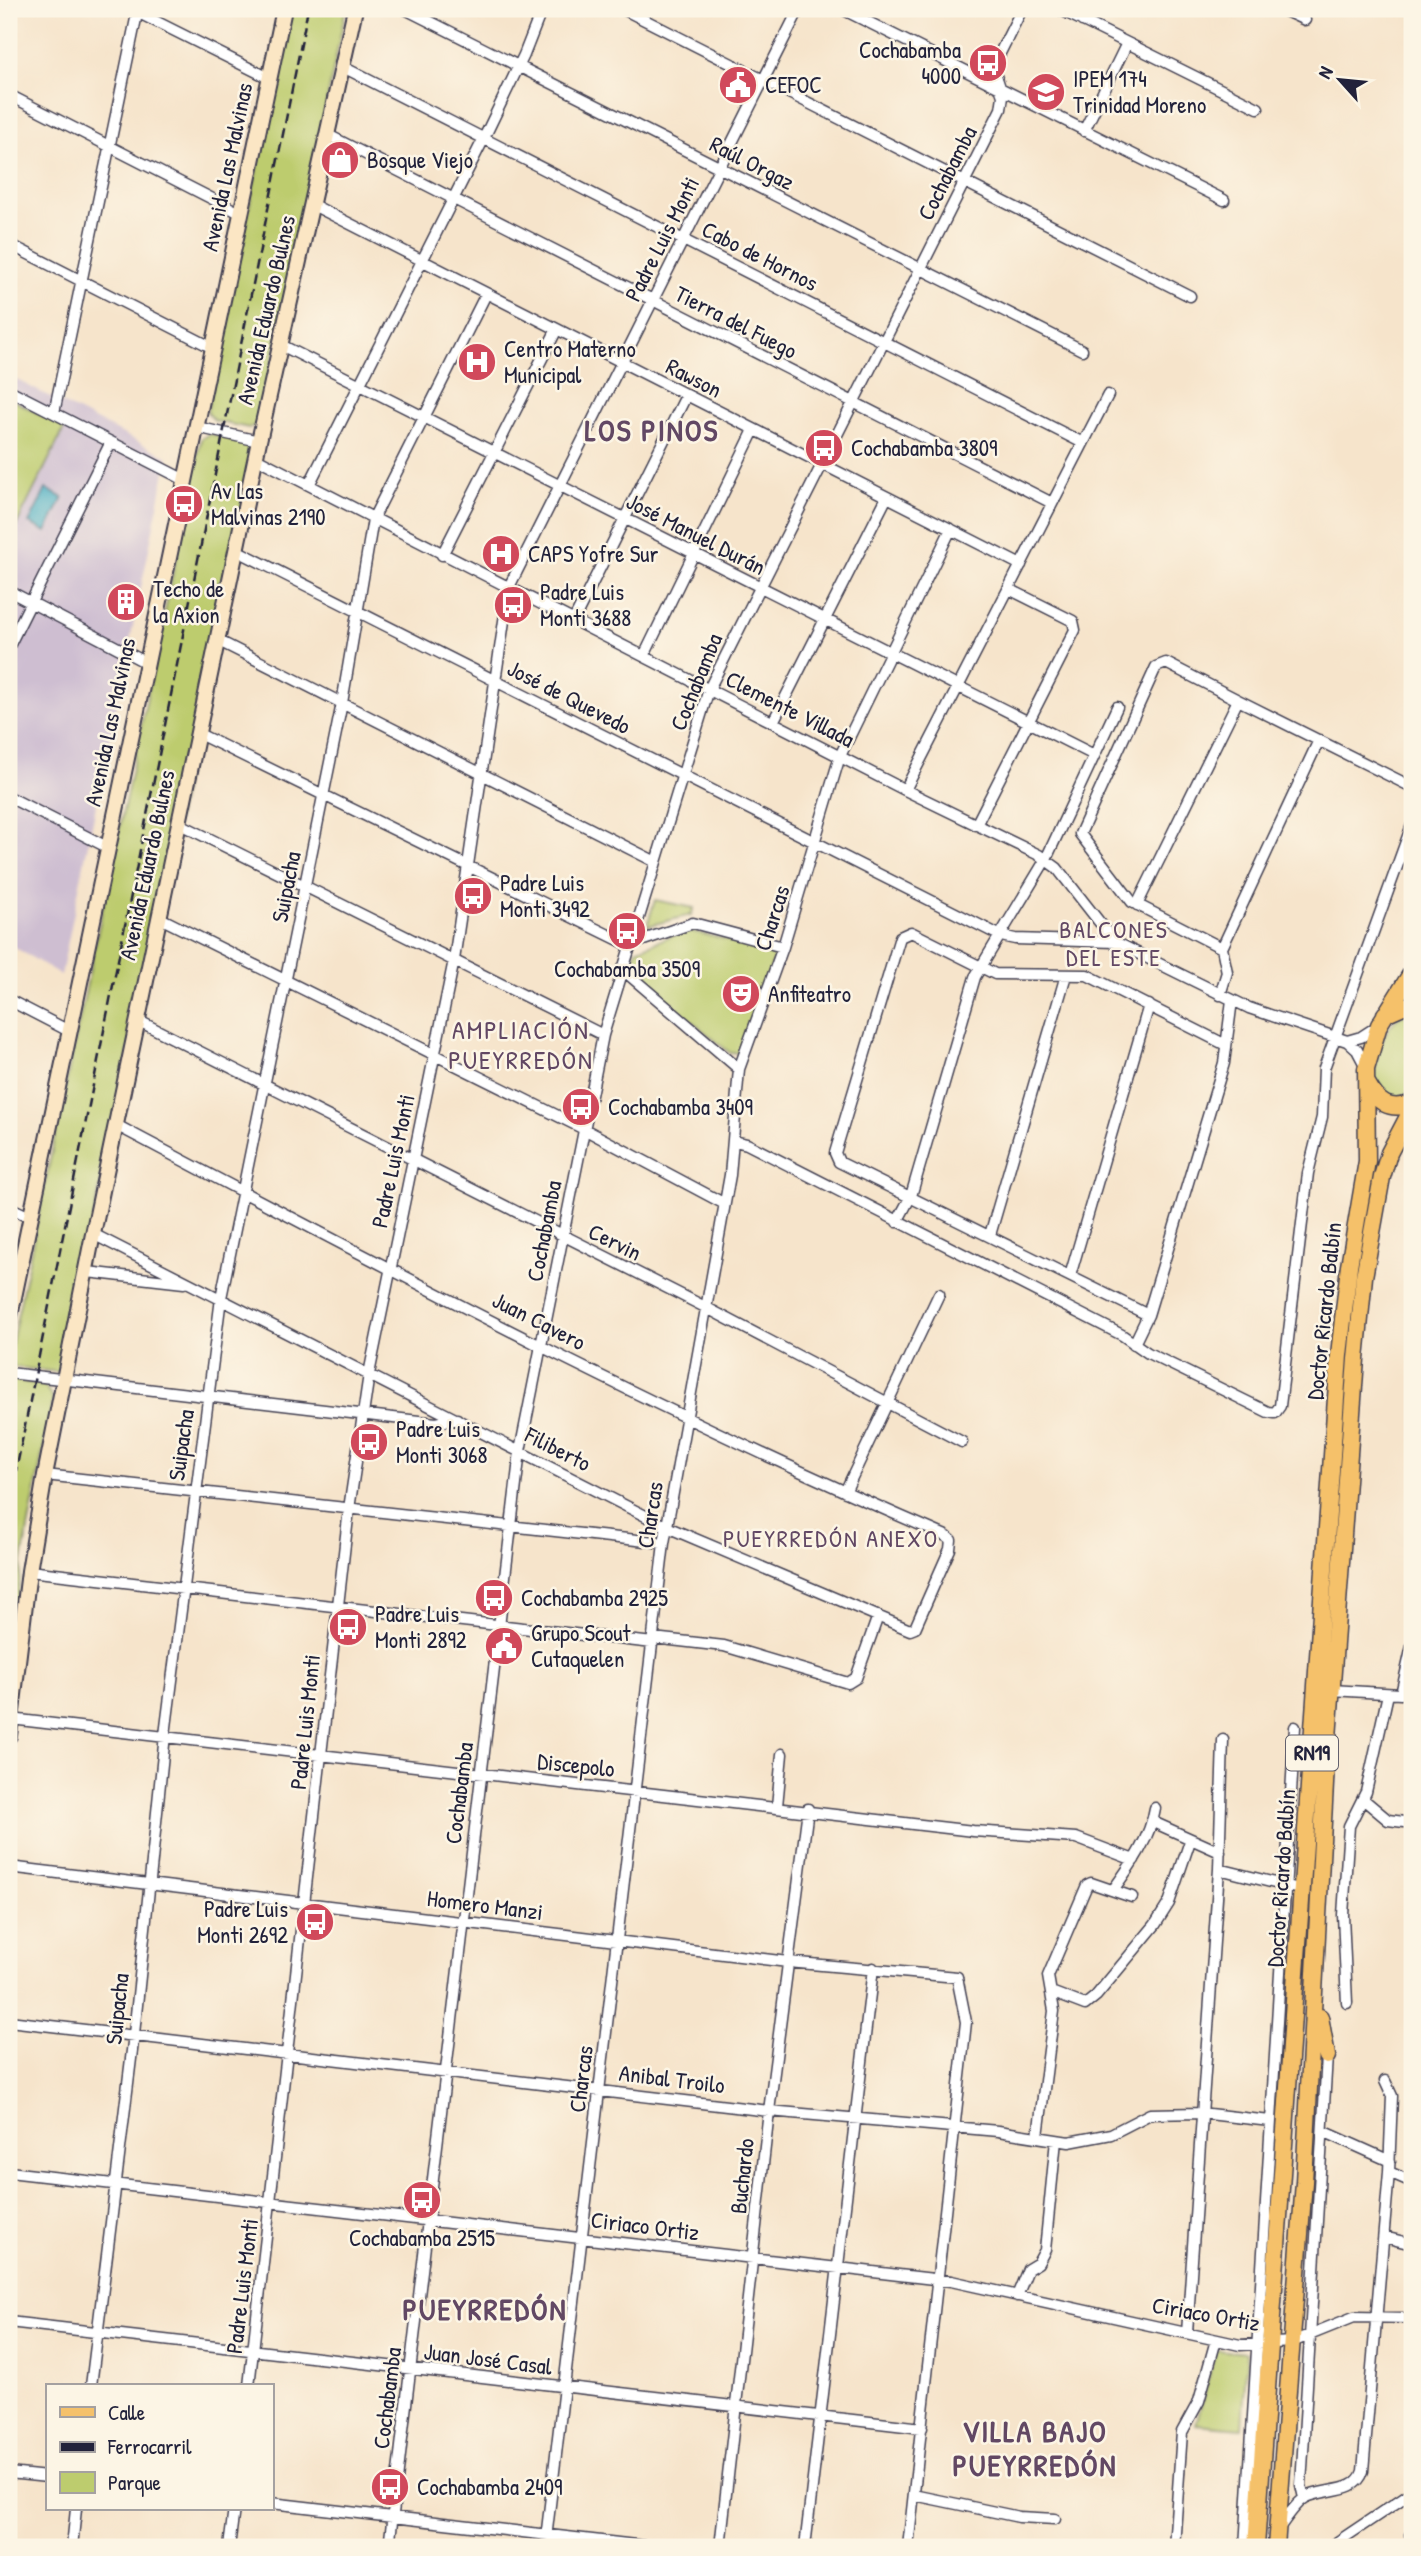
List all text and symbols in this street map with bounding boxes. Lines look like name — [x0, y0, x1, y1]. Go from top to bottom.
place label: Cochabamba 4000 — [859, 34, 961, 91]
bus stop icon: Cochabamba 4000 — [967, 42, 1009, 84]
north arrow — [1306, 46, 1376, 116]
text: N — [1311, 62, 1339, 83]
place label: IPEM 174 Trinidad Moreno — [1073, 63, 1206, 120]
public building icon: CEFOC — [717, 64, 759, 106]
place label: CEFOC — [765, 69, 822, 100]
school or university icon: IPEM 174 Trinidad Moreno — [1025, 71, 1067, 113]
street label: Avenida Las Malvinas — [194, 80, 260, 254]
street label: Cochabamba — [910, 120, 984, 225]
street label: Raúl Orgaz — [705, 128, 800, 197]
shop icon: Bosque Viejo — [319, 139, 361, 181]
place label: Bosque Viejo — [367, 144, 473, 175]
street label: Padre Luis Monti — [617, 171, 706, 306]
street label: Avenida Eduardo Bulnes — [229, 212, 302, 408]
street label: Cabo de Hornos — [697, 213, 824, 298]
street label: Tierra del Fuego — [670, 278, 803, 366]
place label: Centro Materno Municipal — [504, 333, 636, 390]
hospital icon: Centro Materno Municipal — [456, 341, 498, 383]
street label: Rawson — [661, 350, 727, 405]
district label: LOS PINOS — [585, 410, 719, 450]
bus stop icon: Cochabamba 3809 — [803, 427, 845, 469]
place label: Cochabamba 3809 — [851, 432, 997, 463]
place label: Av Las Malvinas 2190 — [211, 475, 326, 532]
bus stop icon: Av Las Malvinas 2190 — [163, 483, 205, 525]
street label: José Manuel Durán — [621, 485, 771, 582]
hospital icon: CAPS Yofre Sur — [480, 533, 522, 575]
place label: CAPS Yofre Sur — [528, 538, 658, 569]
place label: Techo de la Axion — [153, 573, 224, 630]
place label: Padre Luis Monti 3688 — [540, 576, 631, 633]
building icon: Techo de la Axion — [105, 581, 147, 623]
bus stop icon: Padre Luis Monti 3688 — [492, 584, 534, 626]
street label: Cochabamba — [662, 629, 729, 735]
street label: Avenida Las Malvinas — [77, 635, 143, 809]
street label: José de Quevedo — [502, 652, 636, 741]
street label: Clemente Villada — [721, 663, 860, 754]
street label: Avenida Eduardo Bulnes — [111, 767, 182, 963]
street label: Suipacha — [263, 849, 308, 925]
place label: Padre Luis Monti 3492 — [500, 867, 590, 924]
bus stop icon: Padre Luis Monti 3492 — [452, 875, 494, 917]
street label: Charcas — [746, 881, 797, 954]
bus stop icon: Cochabamba 3509 — [606, 910, 648, 952]
district label: BALCONES DEL ESTE — [1059, 913, 1169, 973]
place label: Cochabamba 3509 — [554, 953, 700, 984]
theatre icon: Anfiteatro — [720, 973, 762, 1015]
place label: Anfiteatro — [768, 978, 851, 1009]
district label: AMPLIACIÓN PUEYRREDÓN — [448, 1012, 594, 1077]
bus stop icon: Cochabamba 3409 — [560, 1086, 602, 1128]
street label: Padre Luis Monti — [363, 1091, 422, 1231]
place label: Cochabamba 3409 — [608, 1091, 753, 1122]
street label: Cochabamba — [519, 1178, 568, 1284]
street label: Cervin — [584, 1215, 647, 1268]
street label: Doctor Ricardo Balbín — [1299, 1221, 1348, 1401]
street label: Juan Cavero — [487, 1284, 591, 1357]
street label: Suipacha — [160, 1407, 201, 1482]
place label: Padre Luis Monti 3068 — [396, 1413, 487, 1470]
street label: Filiberto — [519, 1418, 596, 1478]
bus stop icon: Padre Luis Monti 3068 — [348, 1421, 390, 1463]
street label: Charcas — [629, 1479, 670, 1550]
district label: PUEYRREDÓN ANEXO — [723, 1522, 939, 1554]
bus stop icon: Cochabamba 2925 — [473, 1577, 515, 1619]
place label: Cochabamba 2925 — [521, 1582, 668, 1613]
place label: Padre Luis Monti 2892 — [375, 1598, 467, 1655]
bus stop icon: Padre Luis Monti 2892 — [327, 1606, 369, 1648]
place label: Grupo Scout Cutaquelen — [531, 1617, 631, 1674]
public building icon: Grupo Scout Cutaquelen — [483, 1625, 525, 1667]
street label: Padre Luis Monti — [282, 1653, 327, 1791]
road number: RN19 — [1286, 1736, 1338, 1770]
street label: Cochabamba — [437, 1740, 480, 1846]
street label: Discepolo — [536, 1745, 616, 1784]
street label: Doctor Ricardo Balbín — [1259, 1788, 1302, 1968]
street label: Homero Manzi — [425, 1882, 545, 1927]
place label: Padre Luis Monti 2692 — [197, 1893, 288, 1950]
bus stop icon: Padre Luis Monti 2692 — [294, 1901, 336, 1943]
street label: Suipacha — [97, 1972, 136, 2046]
street label: Charcas — [561, 2044, 600, 2114]
street label: Anibal Troilo — [618, 2057, 727, 2100]
street label: Buchardo — [722, 2137, 761, 2215]
bus stop icon: Cochabamba 2515 — [401, 2179, 443, 2221]
street label: Ciriaco Ortiz — [589, 2203, 701, 2248]
street label: Padre Luis Monti — [218, 2217, 265, 2355]
place label: Cochabamba 2515 — [349, 2222, 495, 2253]
district label: PUEYRREDÓN — [403, 2289, 567, 2329]
street label: Ciriaco Ortiz — [1150, 2289, 1263, 2338]
street label: Juan José Casal — [422, 2335, 555, 2382]
street label: Cochabamba — [365, 2345, 408, 2451]
legend — [46, 2384, 273, 2510]
text: Calle — [108, 2398, 145, 2427]
district label: VILLA BAJO PUEYRREDÓN — [953, 2411, 1117, 2485]
text: Ferrocarril — [107, 2432, 192, 2461]
bus stop icon: Cochabamba 2409 — [369, 2466, 411, 2508]
text: Parque — [108, 2468, 161, 2497]
place label: Cochabamba 2409 — [417, 2471, 563, 2502]

